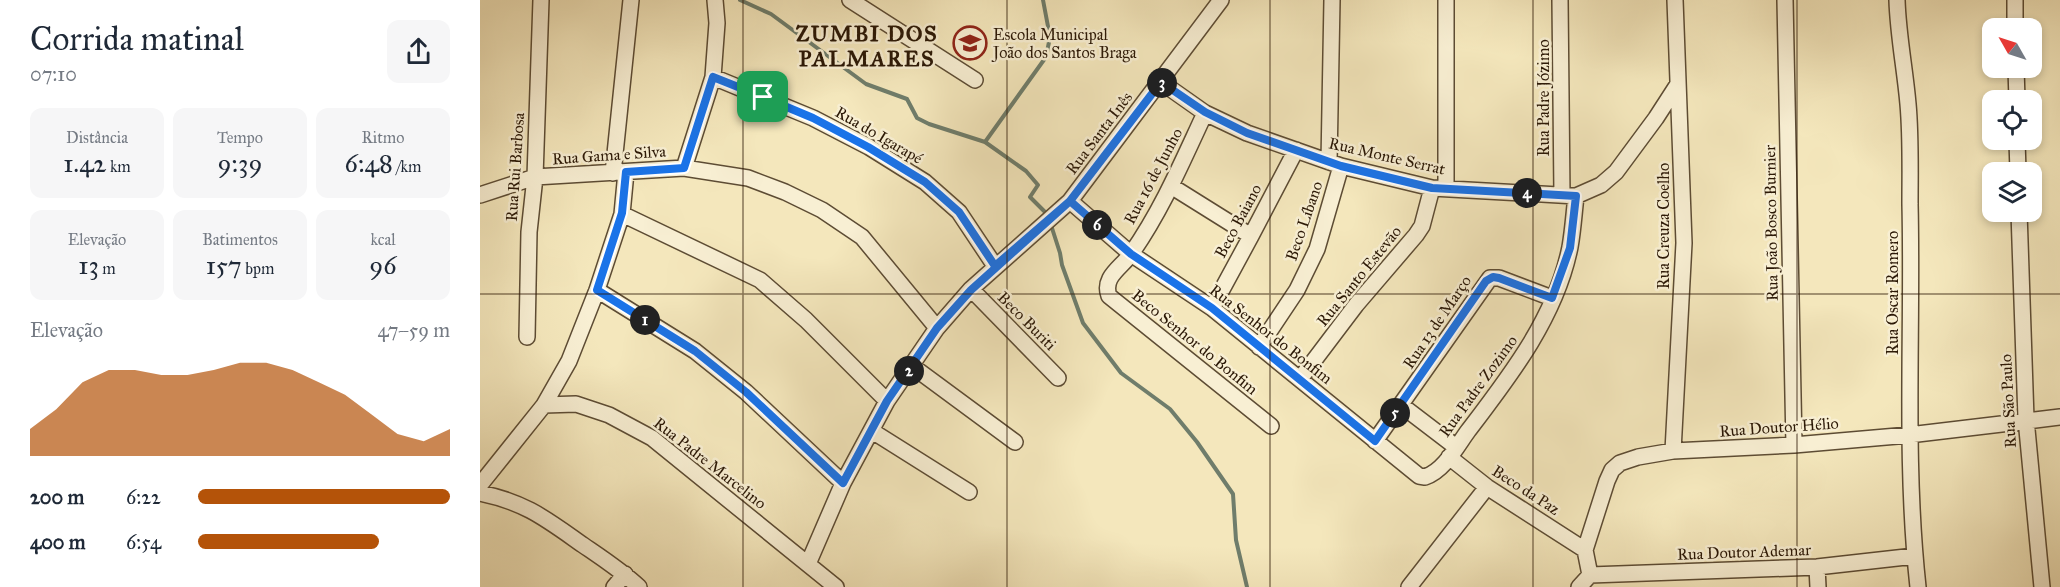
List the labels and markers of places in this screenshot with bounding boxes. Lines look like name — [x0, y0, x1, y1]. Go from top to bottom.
school or university icon: Escola Municipal João dos Santos Braga — [952, 25, 988, 61]
place label: Escola Municipal João dos Santos Braga — [991, 25, 1137, 63]
pin: 3 — [1147, 68, 1177, 98]
pin — [737, 71, 788, 122]
pin: 4 — [1512, 178, 1542, 208]
pin: 6 — [1082, 210, 1112, 240]
pin: 1 — [630, 305, 660, 335]
pin: 2 — [894, 356, 924, 386]
pin: 5 — [1380, 398, 1410, 428]

